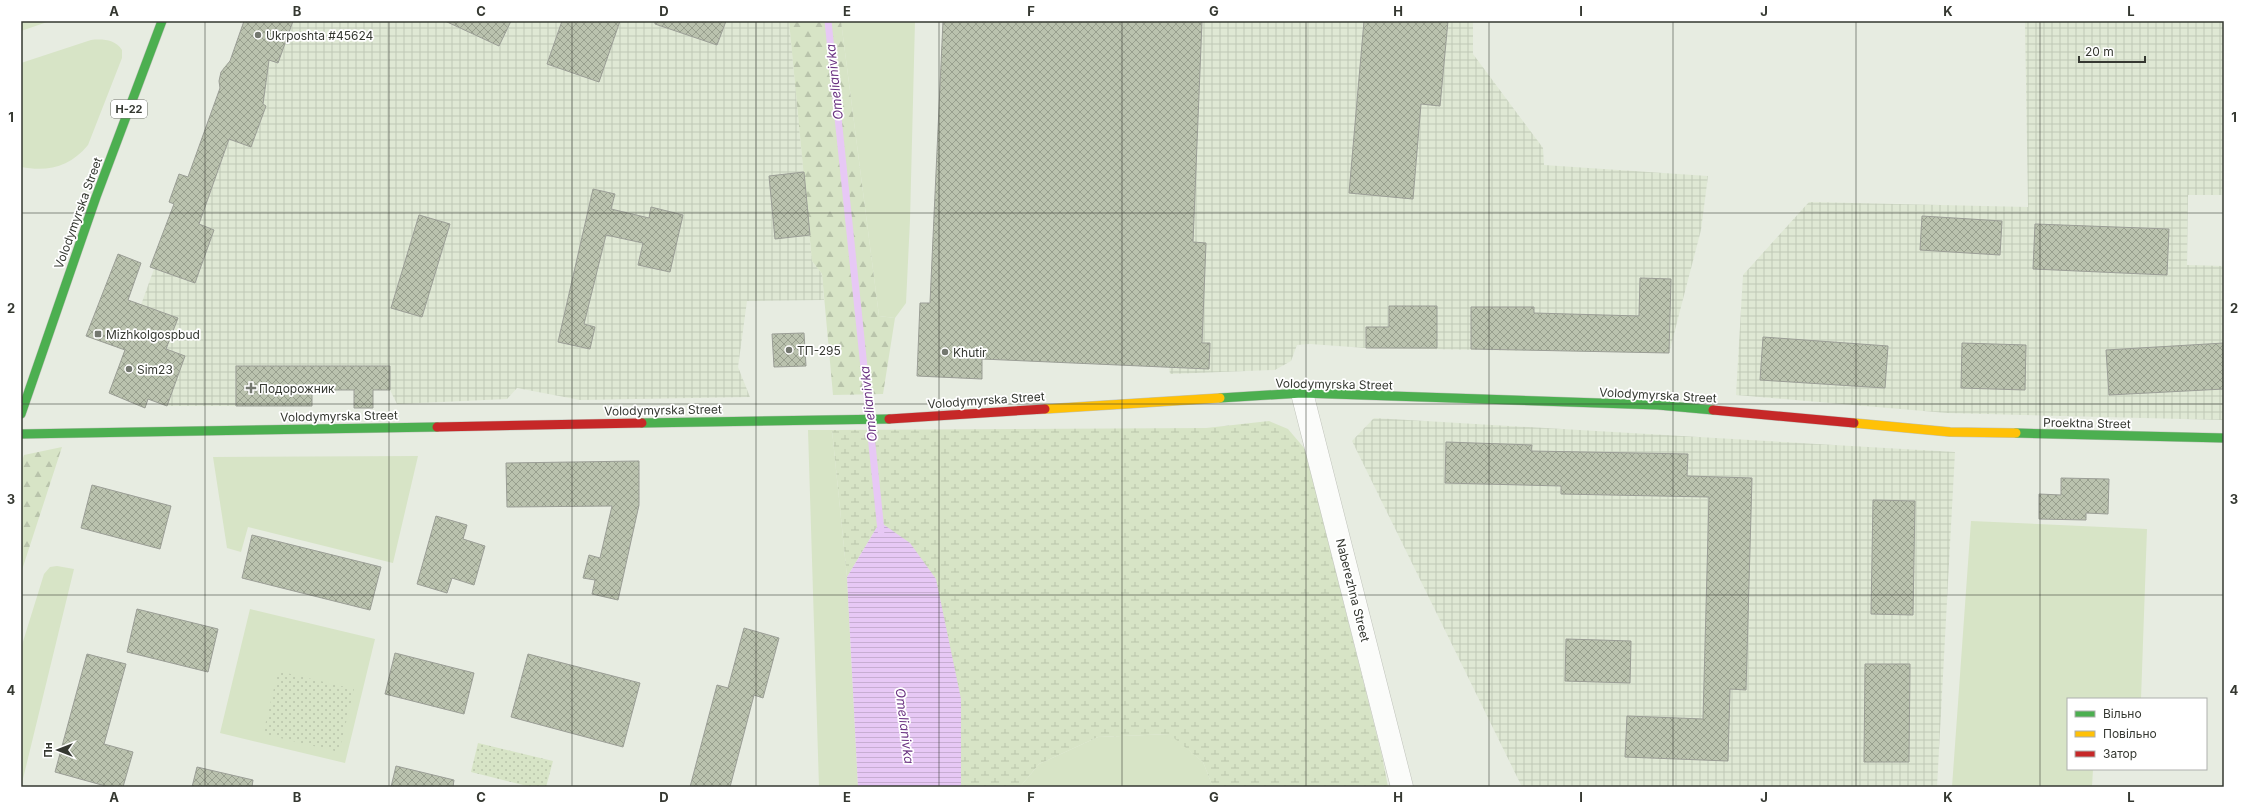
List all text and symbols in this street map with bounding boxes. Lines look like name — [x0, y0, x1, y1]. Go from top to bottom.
text: A — [109, 3, 119, 19]
text: B — [293, 3, 302, 19]
text: C — [476, 3, 486, 19]
text: D — [659, 3, 669, 19]
text: E — [843, 3, 851, 19]
text: F — [1027, 3, 1035, 19]
text: G — [1209, 3, 1219, 19]
text: H — [1393, 3, 1403, 19]
text: I — [1579, 3, 1583, 19]
text: J — [1760, 3, 1768, 19]
text: K — [1943, 3, 1953, 19]
text: L — [2127, 3, 2135, 19]
place label: Ukrposhta #45624 — [266, 28, 374, 43]
marker: Ukrposhta #45624 — [253, 30, 263, 40]
scale bar — [2079, 38, 2145, 64]
water label: Omelianivka — [822, 43, 846, 121]
text: 20 m — [2085, 44, 2114, 59]
road number: Н-22 — [111, 100, 147, 118]
text: 1 — [8, 109, 14, 125]
text: 1 — [2231, 109, 2237, 125]
street label: Volodymyrska Street — [51, 155, 105, 271]
text: 2 — [7, 300, 15, 316]
text: 2 — [2230, 300, 2238, 316]
place label: Mizhkolgospbud — [106, 327, 200, 342]
marker: Mizhkolgospbud — [93, 329, 103, 339]
place label: ТП-295 — [797, 343, 841, 358]
marker: ТП-295 — [784, 345, 794, 355]
place label: Khutir — [953, 345, 987, 360]
marker: Khutir — [940, 347, 950, 357]
place label: Sim23 — [137, 362, 173, 377]
marker: Sim23 — [124, 364, 134, 374]
water label: Omelianivka — [856, 365, 880, 443]
street label: Volodymyrska Street — [1275, 375, 1393, 393]
place label: Подорожник — [259, 381, 335, 396]
marker: Подорожник — [246, 383, 256, 393]
street label: Volodymyrska Street — [1599, 384, 1717, 406]
street label: Volodymyrska Street — [927, 388, 1045, 412]
street label: Volodymyrska Street — [604, 401, 722, 419]
street label: Volodymyrska Street — [280, 407, 398, 425]
street label: Proektna Street — [2043, 415, 2131, 431]
text: 3 — [7, 491, 15, 507]
text: 3 — [2230, 491, 2238, 507]
street label: Naberezhna Street — [1333, 537, 1373, 643]
text: 4 — [7, 682, 16, 698]
text: 4 — [2230, 682, 2239, 698]
water label: Omelianivka — [892, 687, 918, 765]
legend — [2067, 698, 2207, 770]
text: Вільно — [2103, 706, 2142, 721]
text: Повільно — [2103, 726, 2157, 741]
north arrow — [38, 730, 78, 770]
text: Пн — [41, 742, 55, 758]
text: Затор — [2103, 746, 2137, 761]
text: A — [109, 789, 119, 805]
text: B — [293, 789, 302, 805]
text: C — [476, 789, 486, 805]
text: D — [659, 789, 669, 805]
text: E — [843, 789, 851, 805]
text: F — [1027, 789, 1035, 805]
text: G — [1209, 789, 1219, 805]
text: H — [1393, 789, 1403, 805]
text: I — [1579, 789, 1583, 805]
text: J — [1760, 789, 1768, 805]
text: K — [1943, 789, 1953, 805]
text: L — [2127, 789, 2135, 805]

